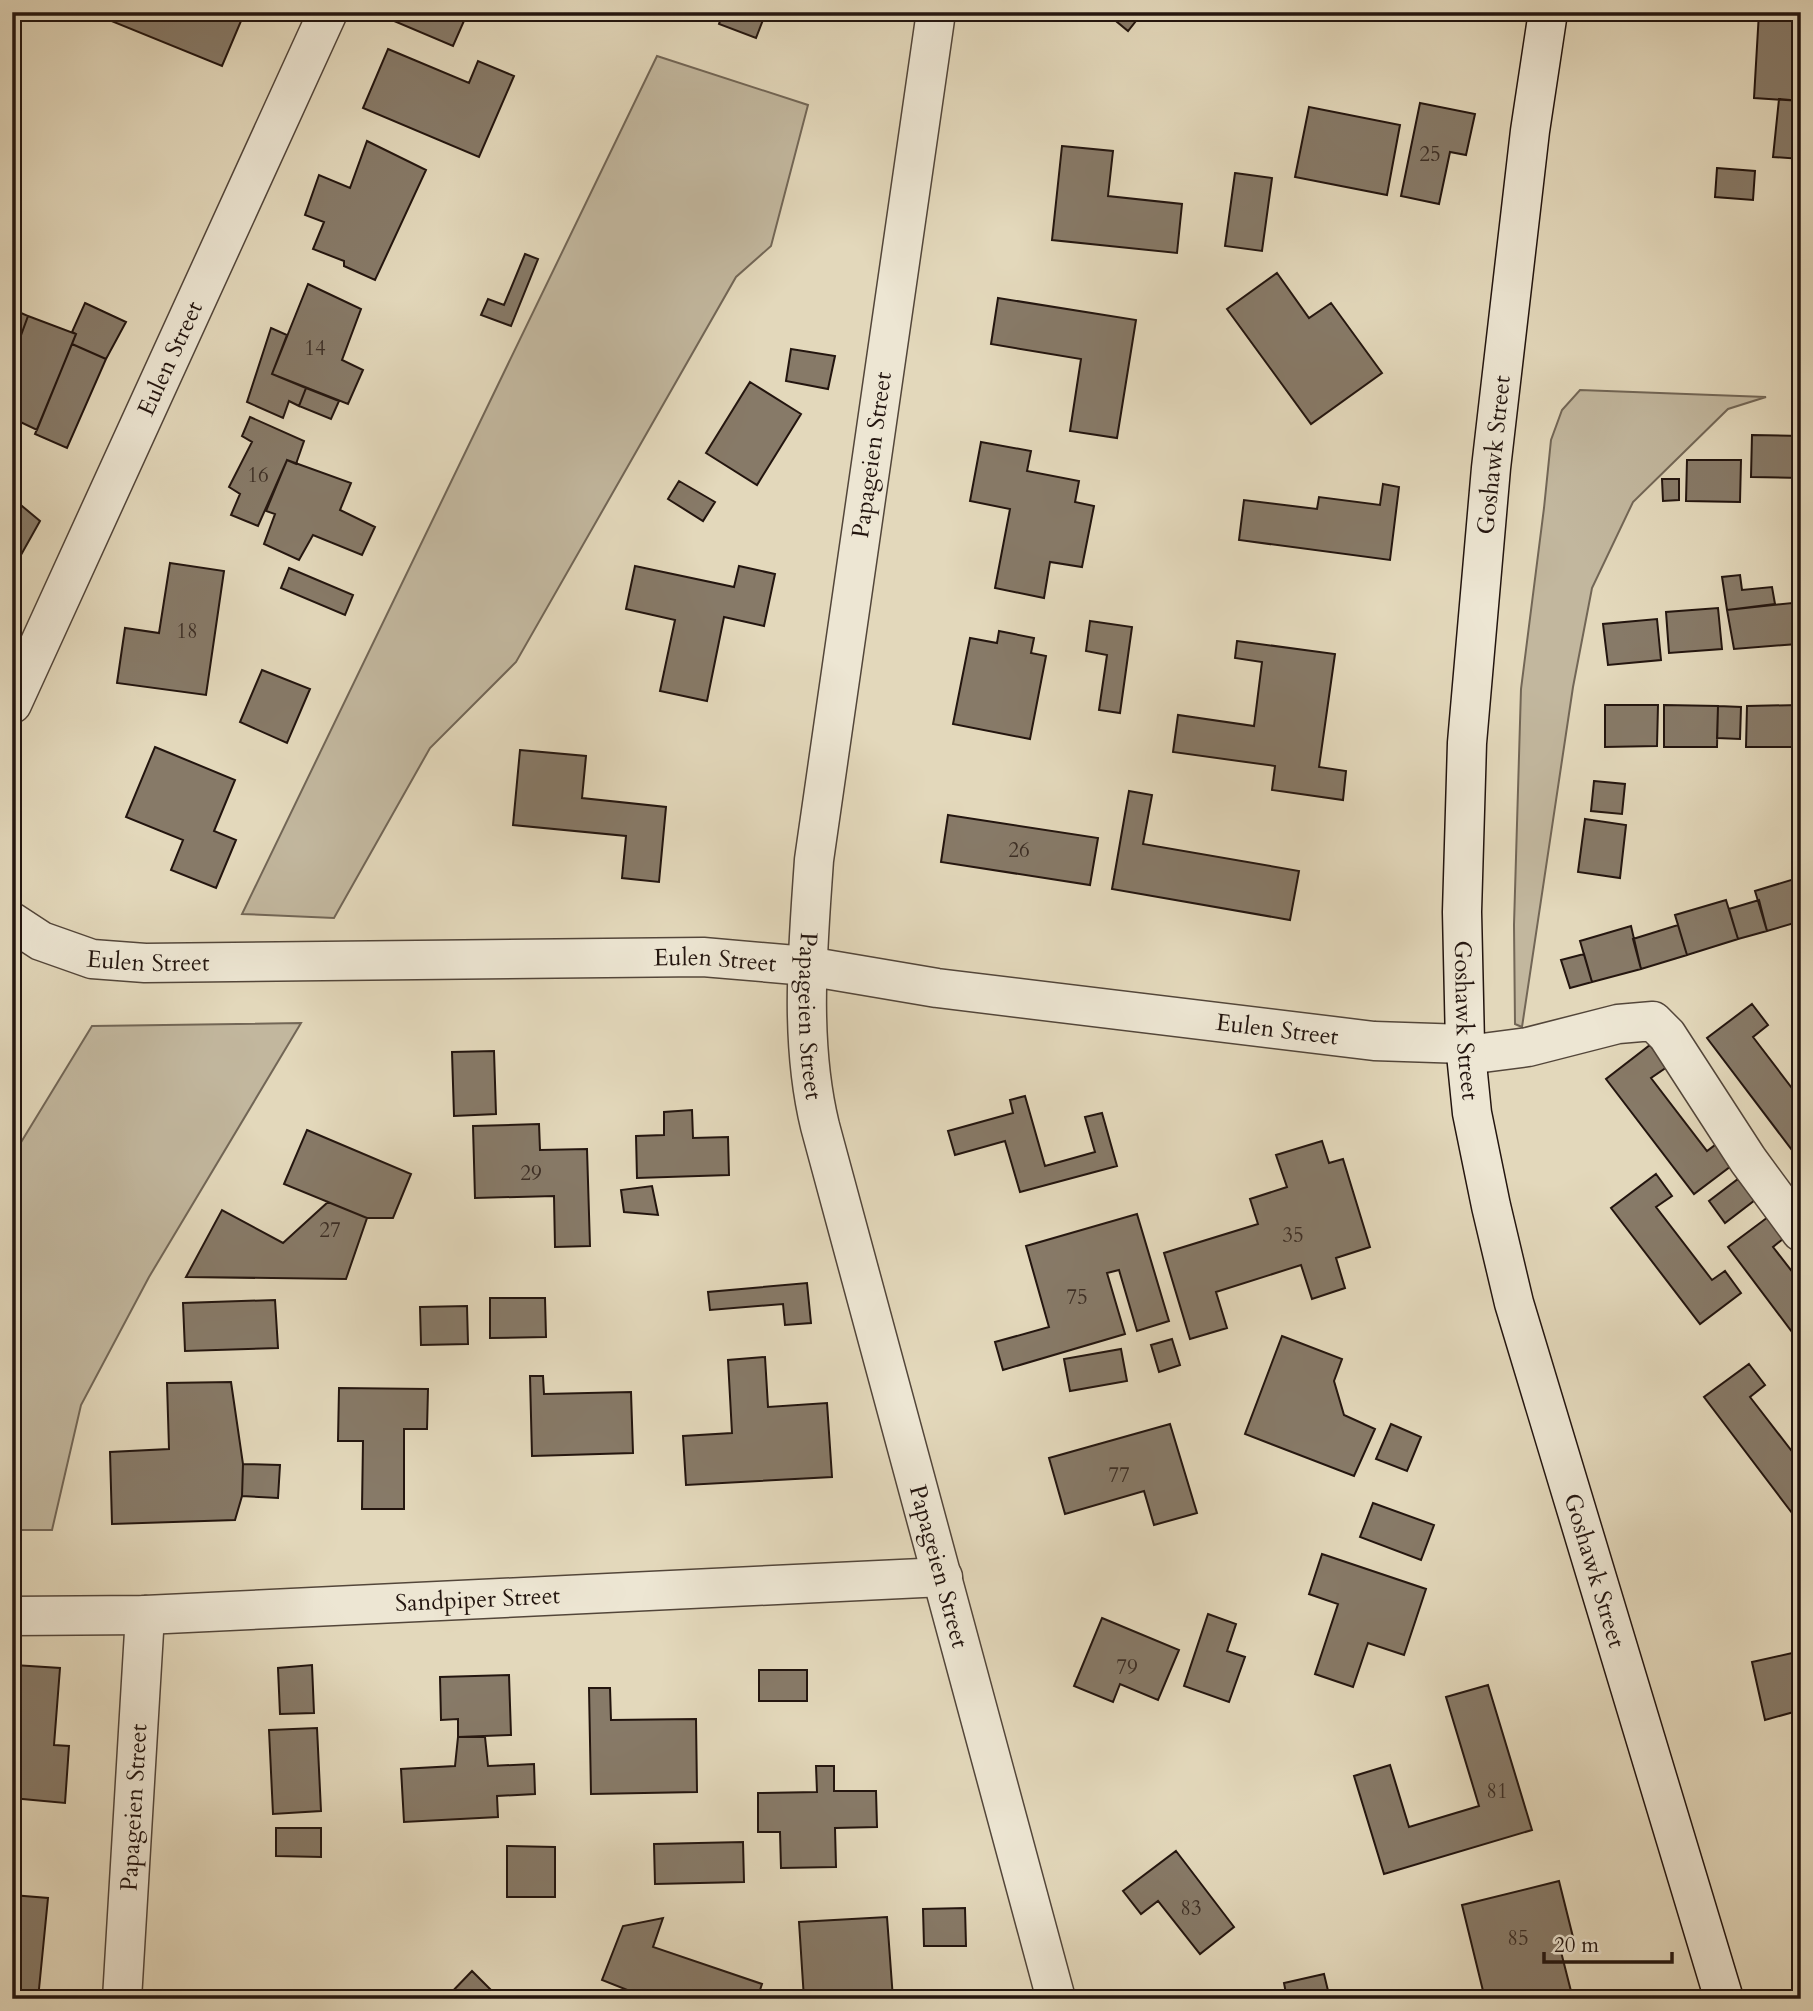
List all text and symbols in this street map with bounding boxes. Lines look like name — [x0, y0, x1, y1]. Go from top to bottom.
house number: 25 — [1419, 140, 1441, 169]
street label: Eulen Street — [129, 295, 211, 421]
house number: 14 — [304, 334, 326, 363]
street label: Papageien Street — [844, 369, 900, 540]
street label: Goshawk Street — [1469, 373, 1519, 536]
house number: 16 — [247, 461, 269, 490]
house number: 18 — [176, 617, 198, 646]
house number: 26 — [1008, 836, 1030, 865]
street label: Papageien Street — [790, 931, 831, 1103]
street label: Eulen Street — [653, 940, 778, 980]
street label: Goshawk Street — [1446, 940, 1487, 1102]
street label: Eulen Street — [86, 942, 210, 980]
street label: Eulen Street — [1214, 1005, 1341, 1053]
house number: 29 — [520, 1159, 542, 1188]
house number: 27 — [319, 1216, 341, 1245]
house number: 35 — [1282, 1221, 1304, 1250]
house number: 75 — [1066, 1283, 1088, 1312]
house number: 77 — [1108, 1461, 1130, 1490]
street label: Papageien Street — [901, 1481, 977, 1652]
street label: Goshawk Street — [1556, 1489, 1634, 1652]
street label: Sandpiper Street — [394, 1579, 561, 1620]
house number: 79 — [1116, 1653, 1138, 1682]
street label: Papageien Street — [112, 1722, 155, 1892]
house number: 81 — [1486, 1777, 1508, 1806]
house number: 83 — [1180, 1894, 1202, 1923]
scale bar — [1544, 1920, 1671, 1964]
house number: 85 — [1507, 1924, 1529, 1953]
text: 20 m — [1554, 1931, 1599, 1960]

